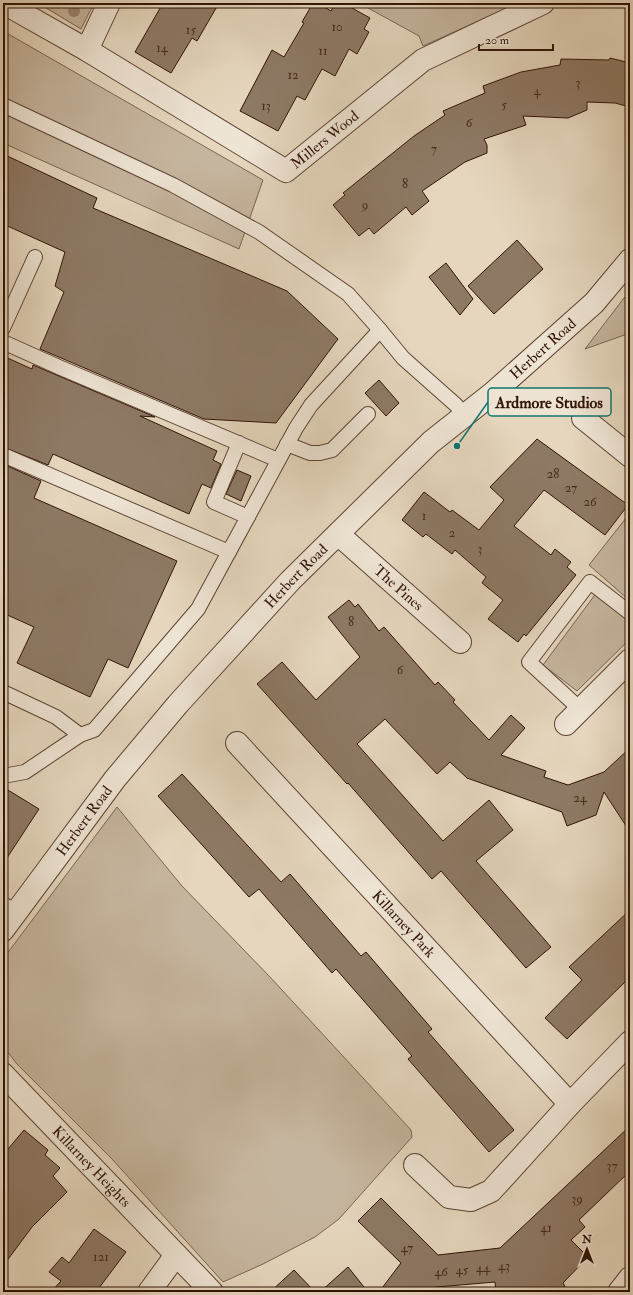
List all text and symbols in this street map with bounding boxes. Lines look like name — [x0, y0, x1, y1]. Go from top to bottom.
house number: 10 — [331, 19, 343, 35]
house number: 15 — [186, 22, 196, 38]
scale bar — [479, 26, 553, 52]
text: 20 m — [485, 33, 510, 48]
house number: 14 — [156, 40, 169, 56]
house number: 11 — [318, 43, 328, 59]
house number: 12 — [287, 67, 299, 83]
house number: 3 — [576, 75, 581, 91]
house number: 4 — [533, 83, 541, 99]
house number: 5 — [501, 97, 507, 113]
house number: 13 — [261, 98, 271, 114]
street label: Millers Wood — [287, 106, 363, 173]
house number: 6 — [466, 115, 474, 131]
house number: 7 — [431, 141, 437, 157]
house number: 8 — [402, 176, 408, 192]
house number: 9 — [361, 197, 368, 213]
street label: Herbert Road — [506, 314, 581, 384]
callout: Ardmore Studios — [488, 388, 611, 416]
text: Ardmore Studios — [494, 393, 603, 413]
house number: 28 — [547, 466, 559, 482]
house number: 27 — [565, 480, 577, 496]
house number: 26 — [583, 494, 598, 510]
house number: 1 — [422, 508, 427, 524]
house number: 2 — [449, 525, 456, 541]
street label: Herbert Road — [261, 540, 332, 613]
house number: 3 — [478, 541, 483, 557]
street label: The Pines — [369, 561, 427, 615]
house number: 8 — [348, 614, 354, 630]
house number: 6 — [397, 662, 405, 678]
street label: Herbert Road — [52, 782, 117, 860]
house number: 24 — [573, 790, 588, 806]
street label: Killarney Park — [368, 886, 439, 962]
street label: Killarney Heights — [48, 1122, 135, 1211]
house number: 37 — [607, 1158, 618, 1174]
house number: 39 — [571, 1191, 583, 1207]
house number: 41 — [540, 1220, 552, 1236]
north arrow — [567, 1229, 607, 1269]
text: N — [581, 1233, 593, 1246]
house number: 47 — [401, 1240, 413, 1256]
house number: 121 — [93, 1249, 109, 1265]
house number: 43 — [498, 1258, 510, 1274]
house number: 44 — [476, 1260, 491, 1276]
house number: 45 — [456, 1262, 469, 1278]
house number: 46 — [434, 1264, 449, 1280]

